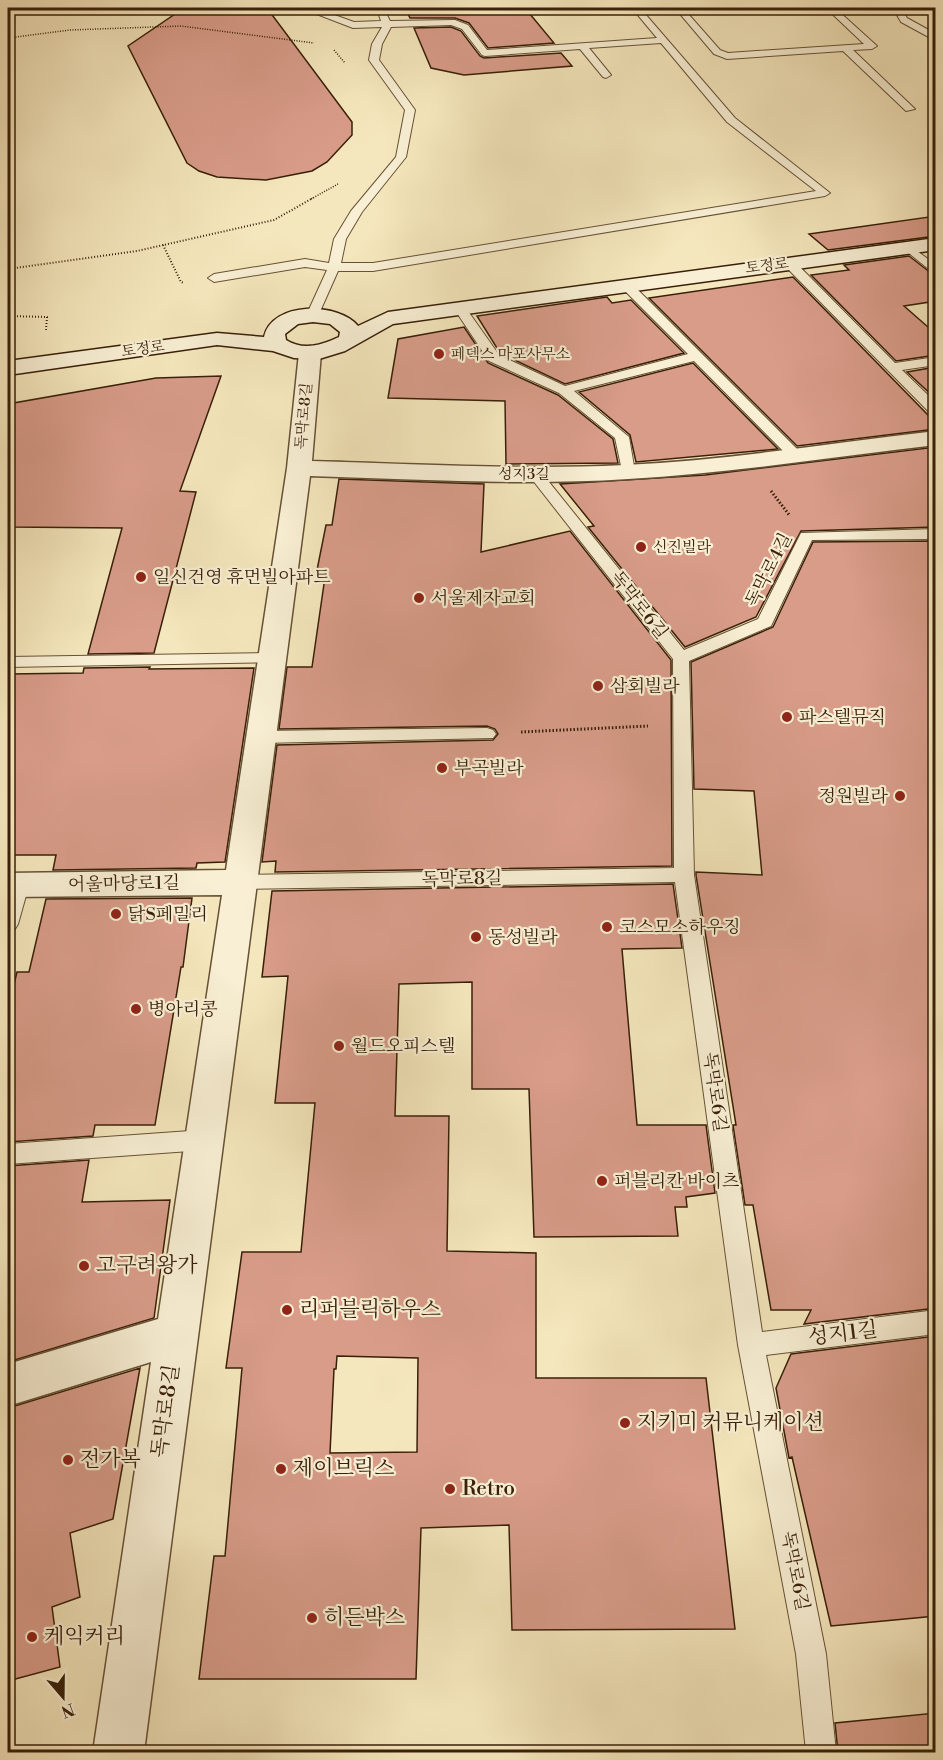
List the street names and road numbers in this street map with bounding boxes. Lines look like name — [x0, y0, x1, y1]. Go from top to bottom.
street label: 토정로 — [744, 254, 790, 278]
street label: 토정로 — [120, 336, 166, 361]
street label: 독막로8길 — [292, 382, 316, 450]
street label: 성지3길 — [498, 465, 550, 484]
street label: 독막로4길 — [741, 529, 797, 611]
street label: 독막로6길 — [605, 566, 673, 644]
street label: 독막로8길 — [422, 867, 502, 891]
street label: 어울마당로1길 — [68, 872, 180, 896]
street label: 독막로6길 — [698, 1051, 732, 1133]
street label: 성지1길 — [807, 1317, 879, 1351]
street label: 독막로8길 — [147, 1363, 185, 1459]
street label: 독막로6길 — [776, 1529, 814, 1613]

